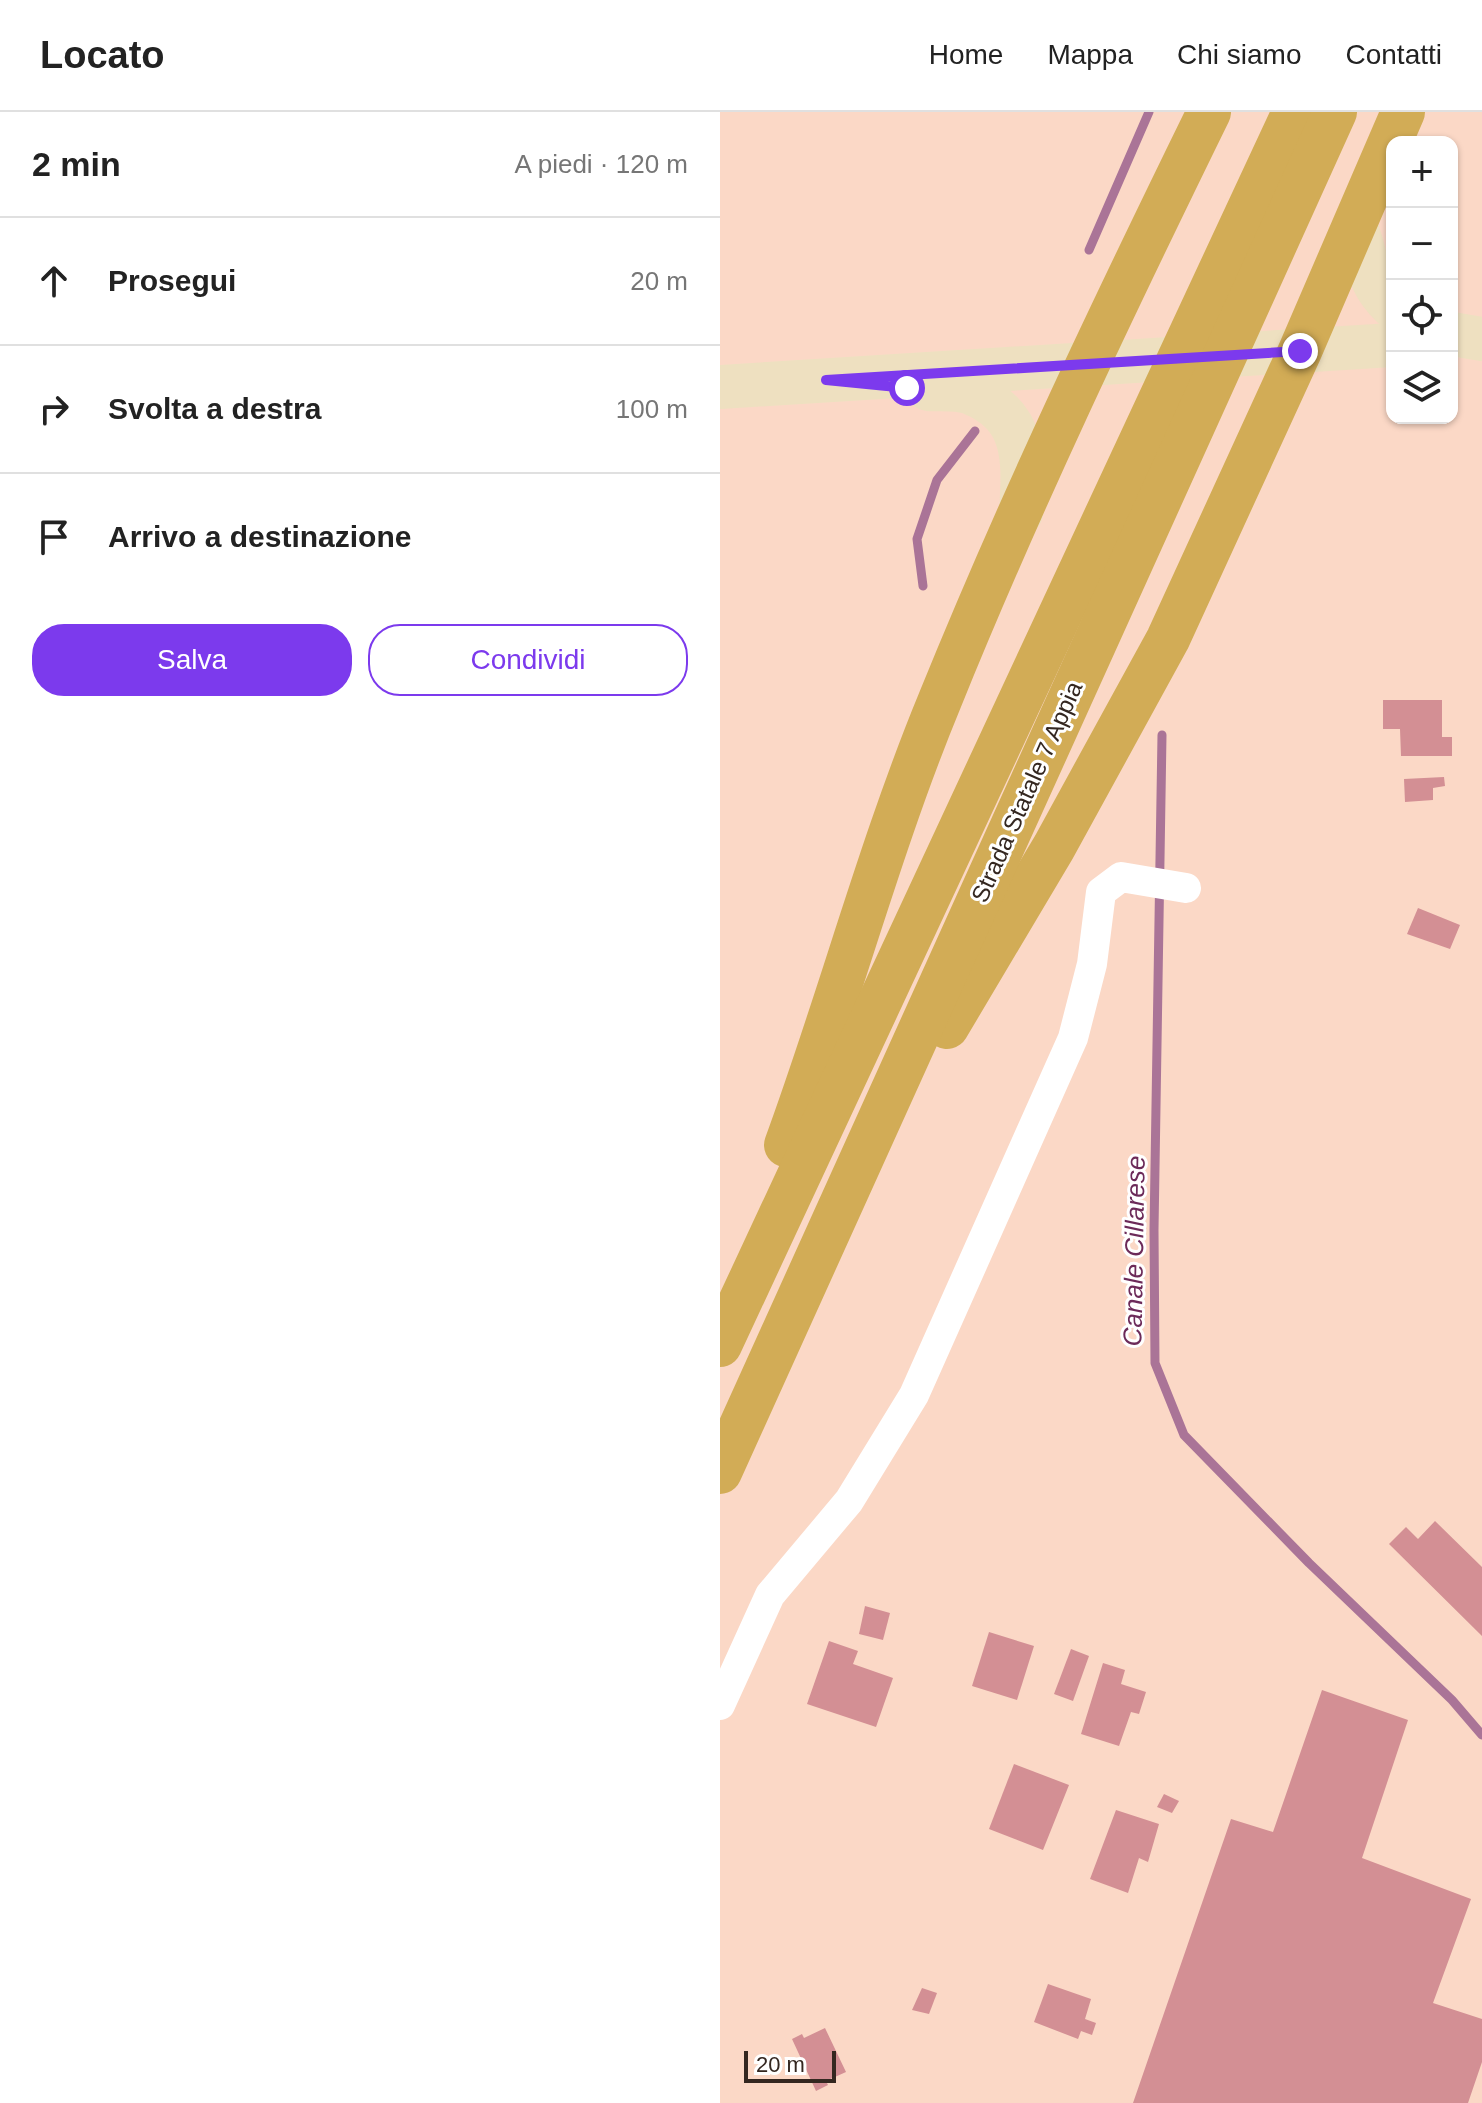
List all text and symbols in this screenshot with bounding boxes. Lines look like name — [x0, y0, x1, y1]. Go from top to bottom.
text: Locato — [40, 34, 165, 76]
text: Home — [929, 39, 1003, 70]
text: Mappa — [1047, 39, 1133, 70]
text: Chi siamo — [1177, 39, 1302, 70]
text: Contatti — [1346, 39, 1442, 70]
map controls — [1386, 136, 1458, 424]
button: + — [1386, 136, 1458, 208]
text: 2 min — [32, 145, 121, 183]
text: A piedi · 120 m — [515, 149, 688, 179]
button: − — [1386, 208, 1458, 280]
icon: ahead — [32, 259, 76, 303]
text: Prosegui — [108, 264, 236, 297]
text: 20 m — [630, 266, 688, 296]
button: locate — [1386, 280, 1458, 352]
route end — [1282, 333, 1318, 369]
button: layers — [1386, 352, 1458, 424]
route start — [889, 370, 925, 406]
icon: right — [32, 387, 76, 431]
text: Svolta a destra — [108, 392, 321, 425]
text: 100 m — [616, 394, 688, 424]
icon: arrive — [32, 515, 76, 559]
text: Arrivo a destinazione — [108, 520, 411, 553]
button: Salva — [32, 624, 352, 696]
button: Condividi — [368, 624, 688, 696]
street label: Strada Statale 7 Appia — [966, 677, 1088, 906]
water label: Canale Cillarese — [1117, 1155, 1151, 1347]
scale bar — [744, 2047, 836, 2083]
text: 20 m — [756, 2052, 805, 2077]

